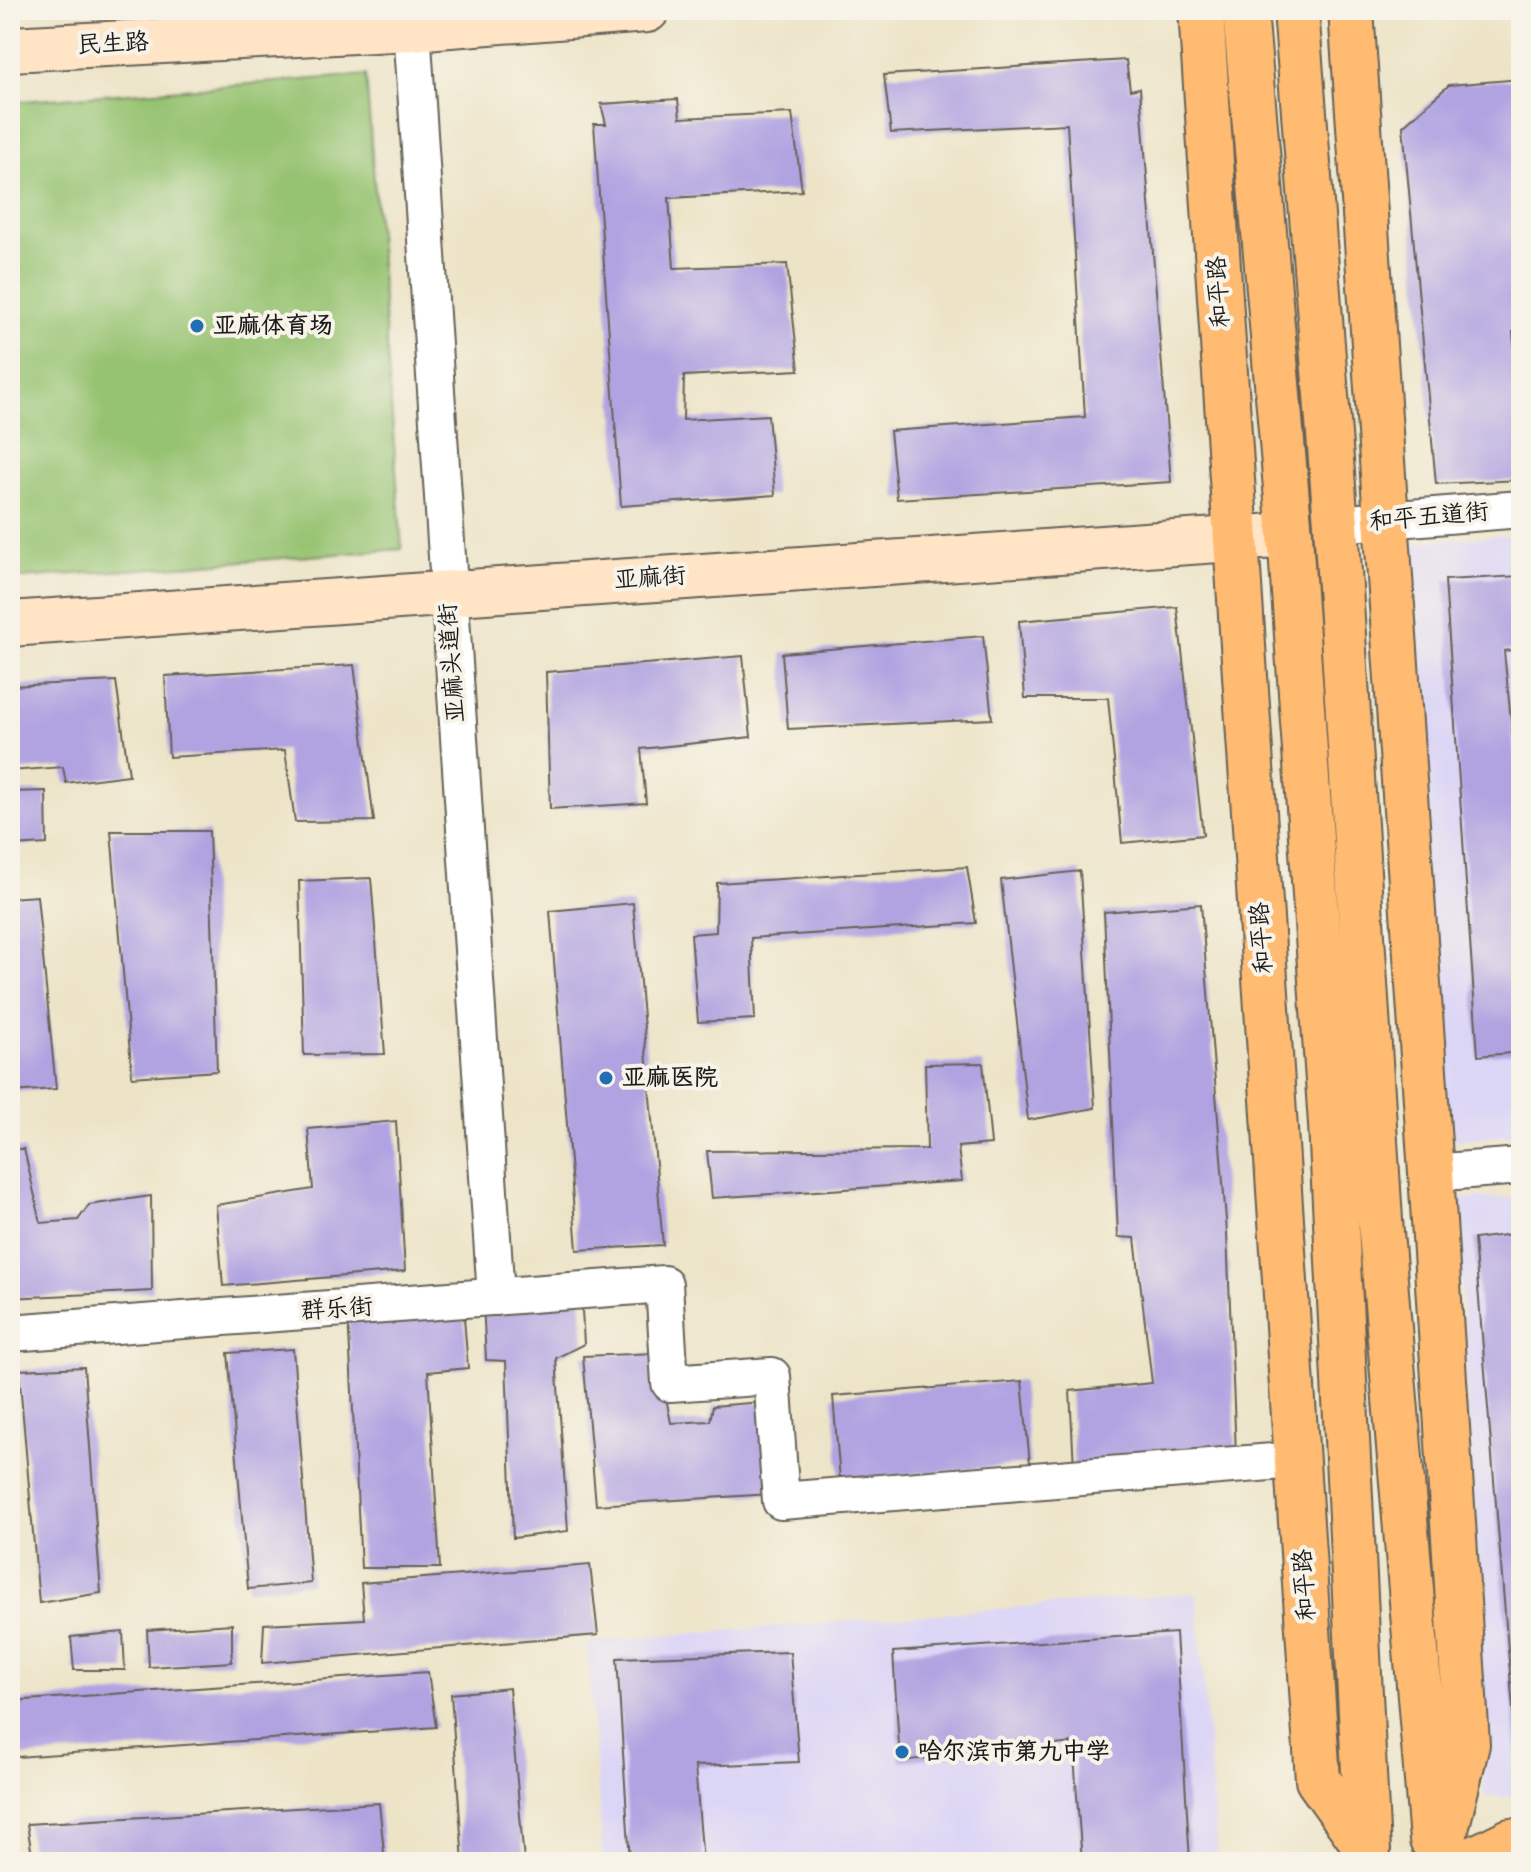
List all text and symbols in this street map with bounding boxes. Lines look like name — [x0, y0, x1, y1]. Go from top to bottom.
street label: 民生路 — [76, 25, 150, 63]
street label: 和平路 — [1200, 255, 1238, 329]
place label: 亚麻体育场 — [213, 309, 333, 343]
marker: 亚麻体育场 — [188, 317, 206, 335]
street label: 和平五道街 — [1368, 495, 1490, 539]
street label: 亚麻街 — [613, 559, 687, 597]
street label: 亚麻头道街 — [431, 602, 473, 724]
street label: 和平路 — [1243, 901, 1281, 975]
place label: 亚麻医院 — [622, 1061, 718, 1095]
marker: 亚麻医院 — [597, 1069, 615, 1087]
street label: 群乐街 — [300, 1290, 374, 1328]
street label: 和平路 — [1286, 1548, 1324, 1622]
place label: 哈尔滨市第九中学 — [918, 1735, 1110, 1769]
marker: 哈尔滨市第九中学 — [893, 1743, 911, 1761]

